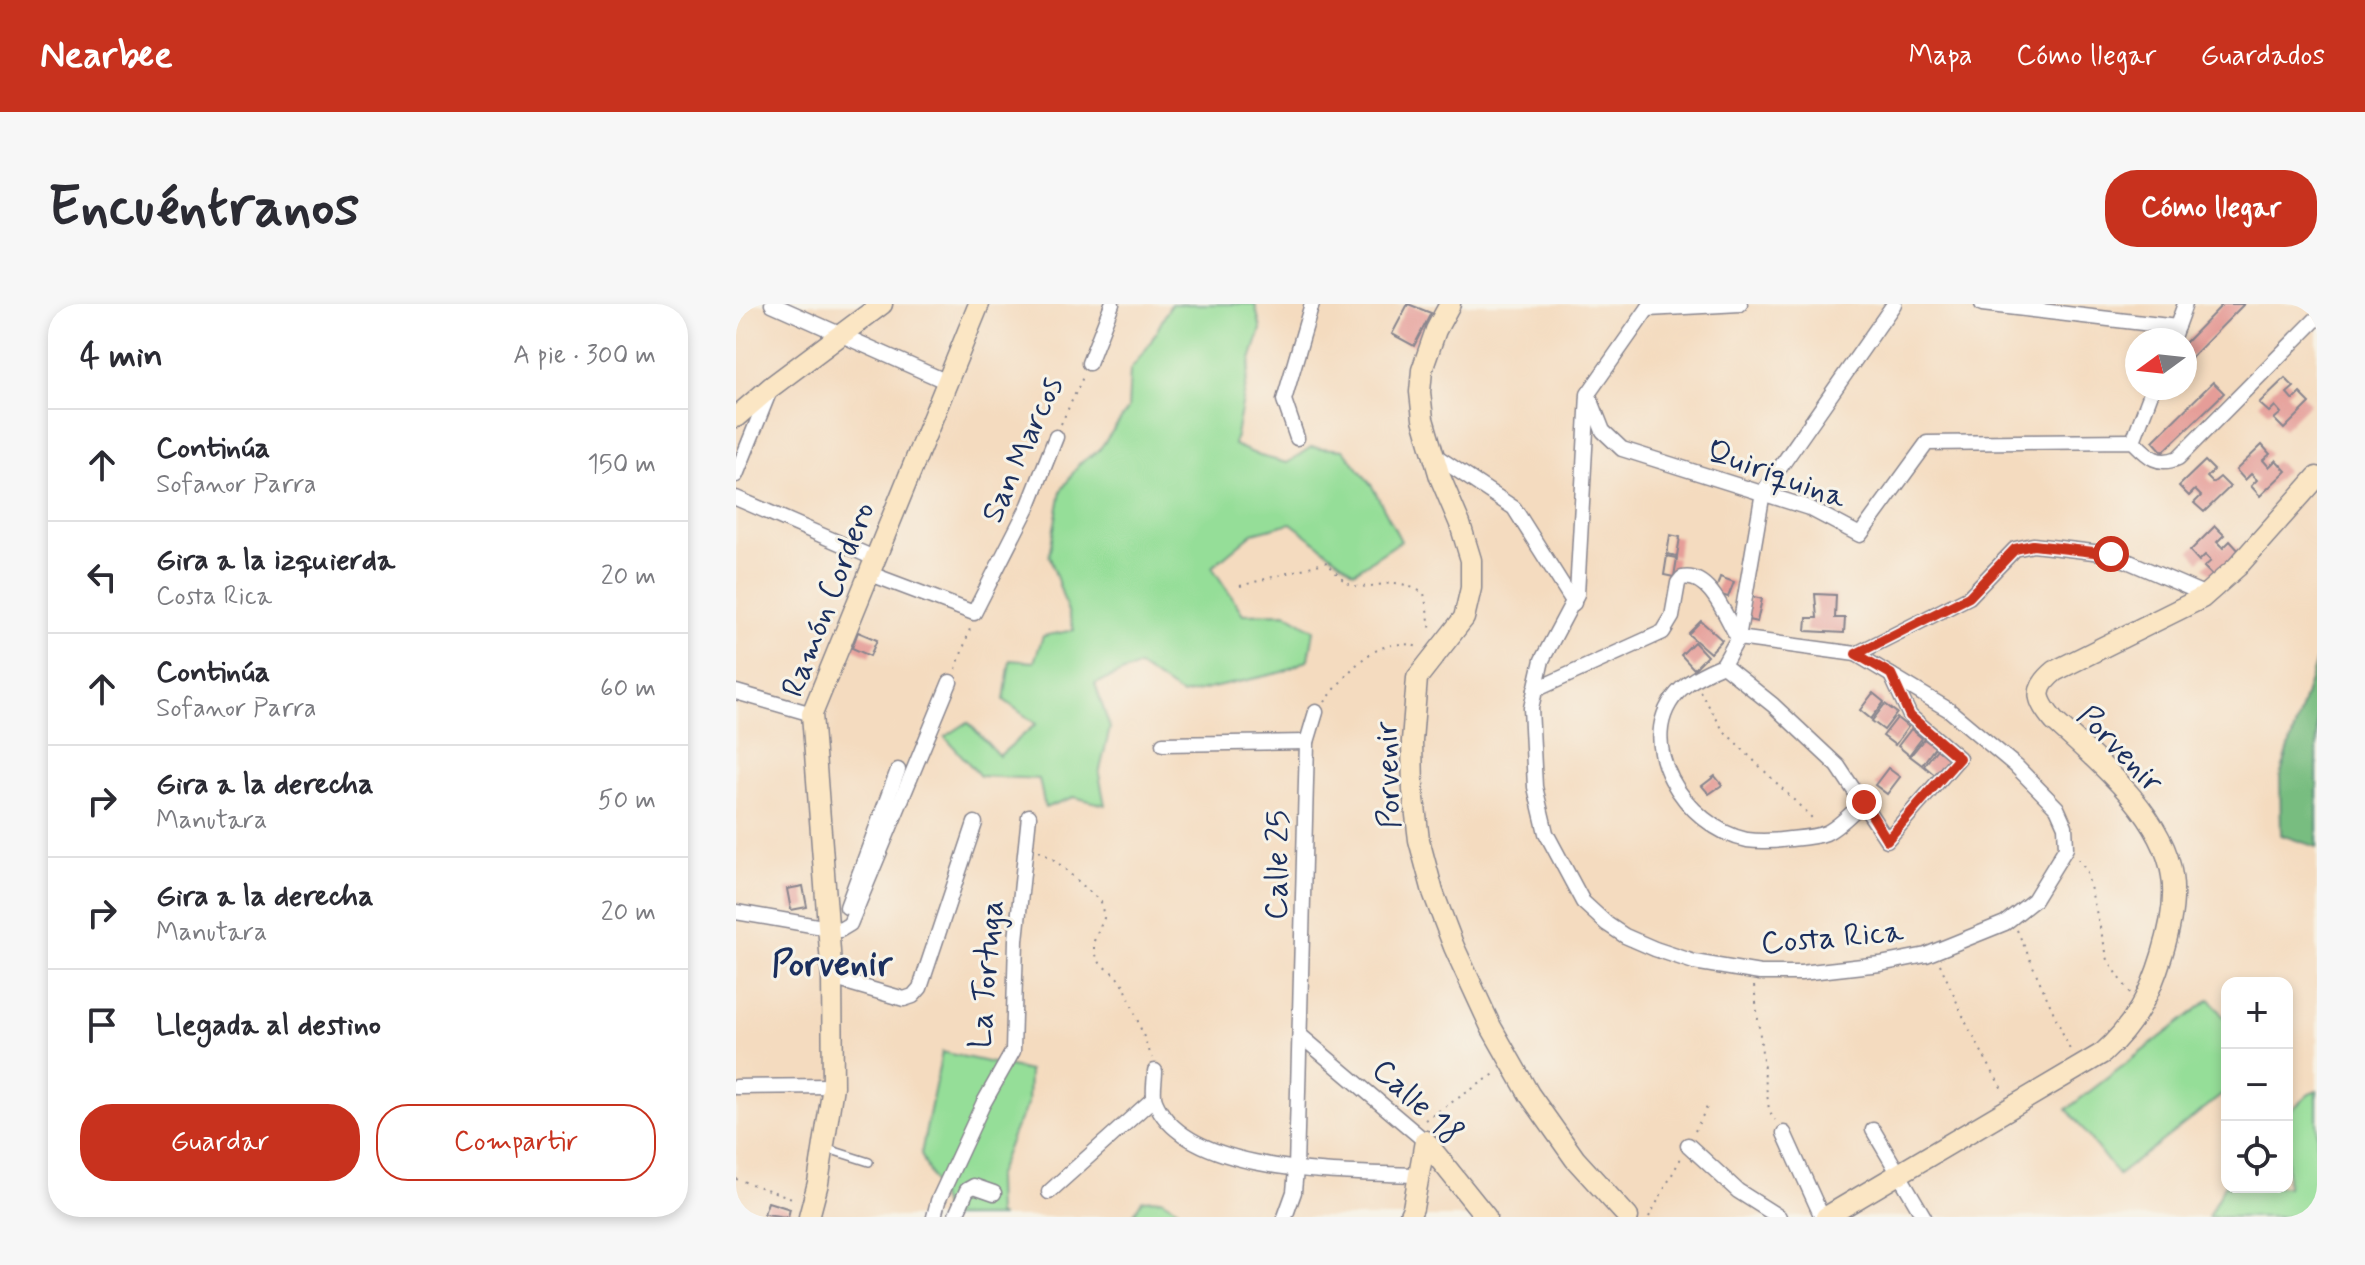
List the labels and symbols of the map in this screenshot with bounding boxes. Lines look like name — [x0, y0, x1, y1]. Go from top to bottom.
north arrow — [2125, 328, 2197, 400]
street label: San Marcos — [972, 370, 1074, 530]
street label: Quiriquina — [1701, 430, 1852, 520]
street label: Ramón Cordero — [772, 496, 885, 703]
route start — [2093, 536, 2129, 572]
street label: Porvenir — [2067, 696, 2173, 803]
street label: Porvenir — [1366, 720, 1412, 829]
route end — [1846, 784, 1882, 820]
street label: Calle 25 — [1256, 810, 1300, 920]
street label: La Tortuga — [960, 898, 1014, 1050]
street label: Costa Rica — [1759, 911, 1906, 965]
district label: Porvenir — [772, 942, 894, 989]
street label: Calle 18 — [1362, 1050, 1471, 1155]

